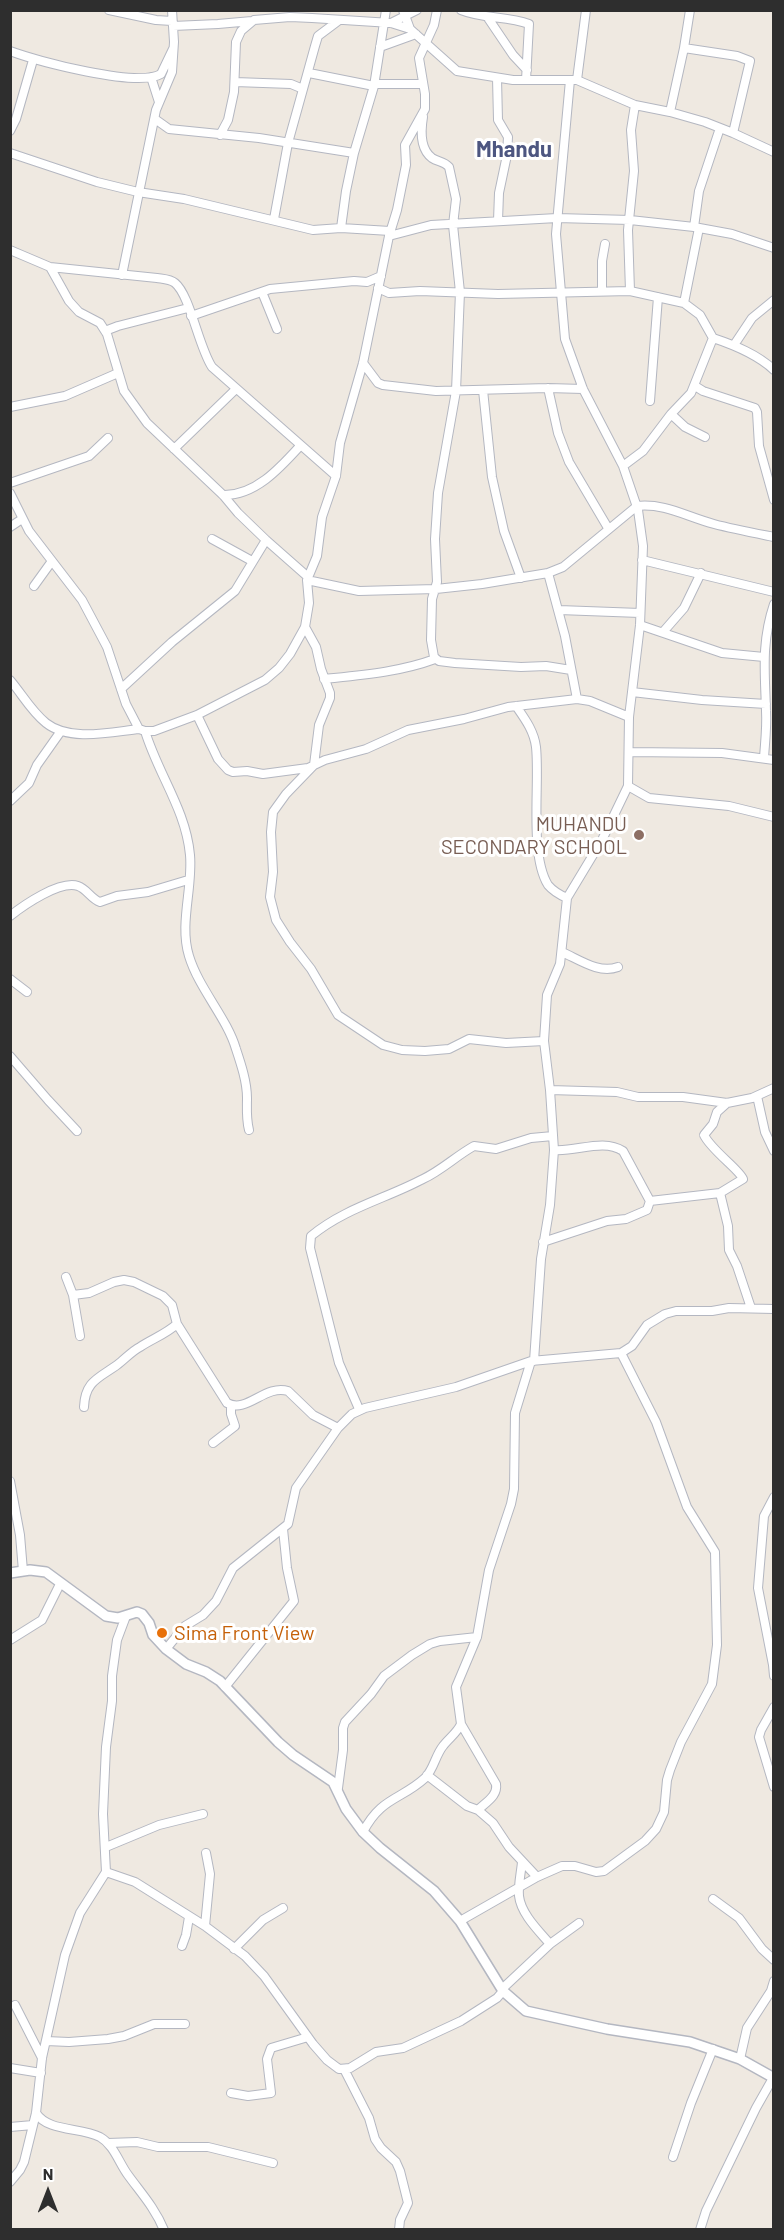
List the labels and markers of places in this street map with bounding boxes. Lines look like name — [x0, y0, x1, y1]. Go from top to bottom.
place label: MUHANDU SECONDARY SCHOOL — [441, 812, 627, 859]
marker: MUHANDU SECONDARY SCHOOL — [632, 828, 646, 842]
place label: Sima Front View — [174, 1621, 314, 1645]
marker: Sima Front View — [155, 1626, 169, 1640]

